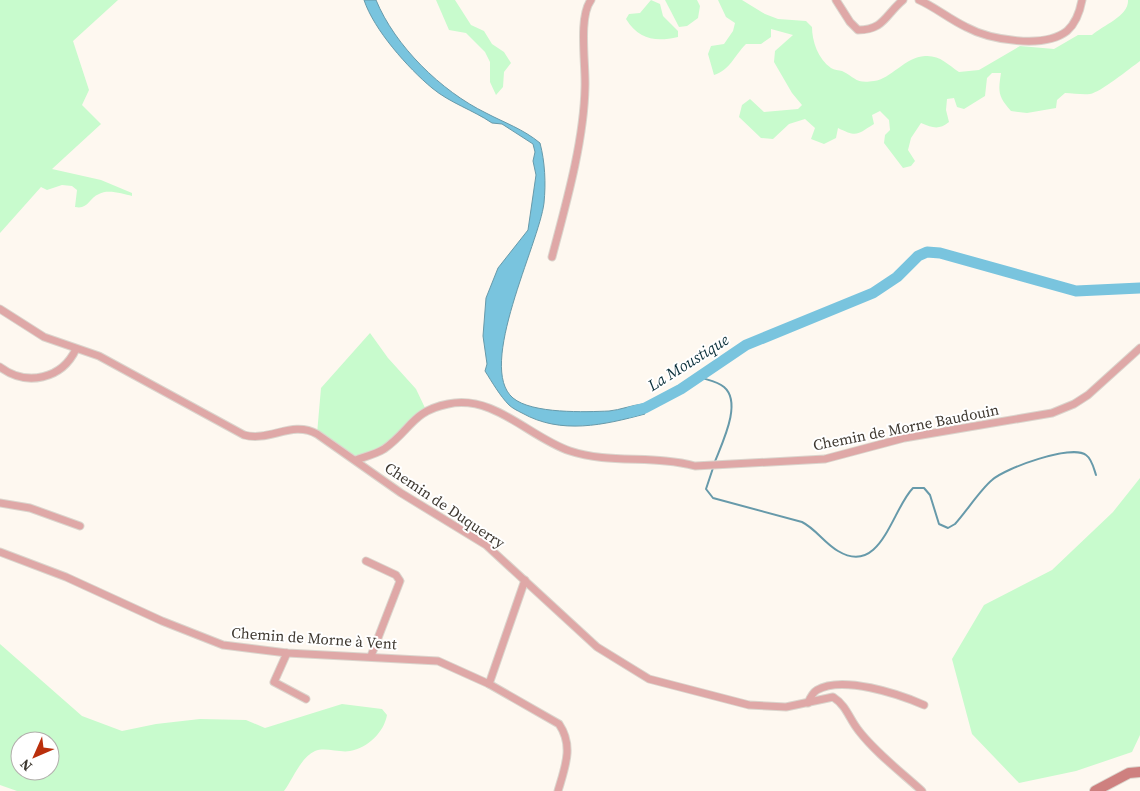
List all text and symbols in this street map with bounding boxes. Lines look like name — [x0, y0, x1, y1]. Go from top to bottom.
water label: La Moustique — [642, 328, 733, 396]
street label: Chemin de Morne Baudouin — [811, 399, 1001, 455]
street label: Chemin de Duquerry — [381, 457, 509, 553]
street label: Chemin de Morne à Vent — [231, 622, 397, 654]
north arrow — [10, 731, 60, 781]
text: N — [15, 755, 36, 776]

